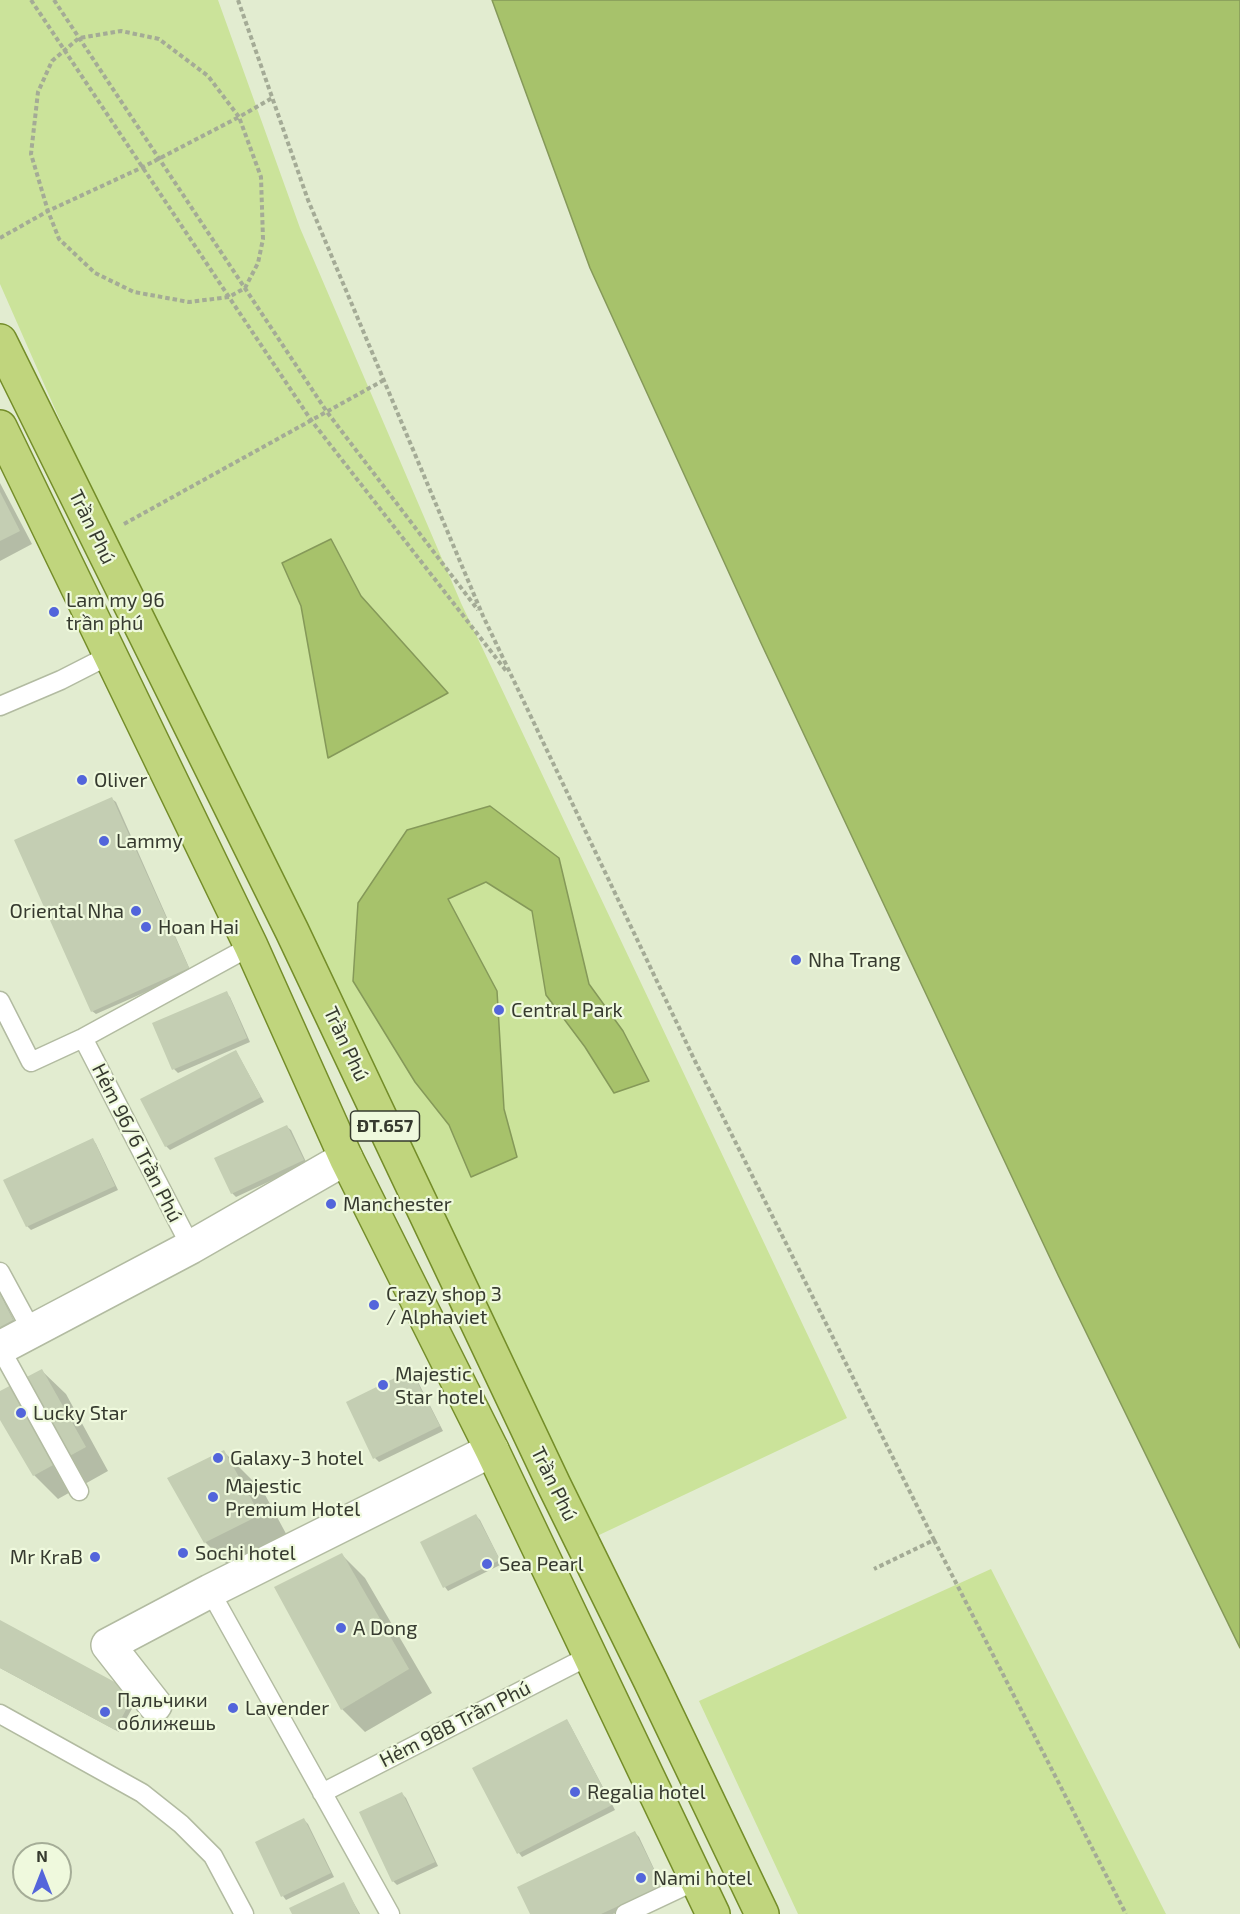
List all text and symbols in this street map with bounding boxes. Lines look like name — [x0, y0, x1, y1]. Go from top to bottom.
street label: Trần Phú — [64, 486, 120, 568]
place label: Lam my 96 trần phú — [66, 588, 165, 635]
marker: Lam my 96 trần phú — [47, 605, 61, 619]
place label: Oliver — [94, 768, 147, 792]
marker: Oliver — [75, 773, 89, 787]
place label: Lammy — [116, 829, 183, 853]
marker: Lammy — [97, 834, 111, 848]
place label: Oriental Nha — [10, 899, 124, 923]
marker: Oriental Nha — [129, 904, 143, 918]
place label: Hoan Hai — [158, 915, 239, 939]
marker: Hoan Hai — [139, 920, 153, 934]
place label: Nha Trang — [808, 948, 901, 972]
marker: Nha Trang — [789, 953, 803, 967]
place label: Central Park — [511, 998, 623, 1022]
street label: Trần Phú — [318, 1003, 374, 1085]
marker: Central Park — [492, 1003, 506, 1017]
street label: Hẻm 96/6 Trần Phú — [87, 1060, 187, 1226]
road number: ĐT.657 — [350, 1111, 420, 1141]
place label: Manchester — [343, 1192, 452, 1216]
marker: Manchester — [324, 1197, 338, 1211]
place label: Crazy shop 3 / Alphaviet — [386, 1282, 502, 1329]
marker: Crazy shop 3 / Alphaviet — [367, 1298, 381, 1312]
place label: Majestic Star hotel — [395, 1362, 484, 1409]
marker: Majestic Star hotel — [376, 1378, 390, 1392]
place label: Lucky Star — [33, 1401, 127, 1425]
marker: Lucky Star — [14, 1406, 28, 1420]
street label: Trần Phú — [526, 1443, 582, 1525]
place label: Galaxy-3 hotel — [230, 1446, 363, 1470]
marker: Galaxy-3 hotel — [211, 1451, 225, 1465]
place label: Majestic Premium Hotel — [225, 1474, 360, 1521]
marker: Majestic Premium Hotel — [206, 1490, 220, 1504]
place label: Sochi hotel — [195, 1541, 296, 1565]
place label: Mr KraB — [10, 1545, 83, 1569]
marker: Sochi hotel — [176, 1546, 190, 1560]
marker: Mr KraB — [88, 1550, 102, 1564]
place label: Sea Pearl — [499, 1552, 584, 1576]
marker: Sea Pearl — [480, 1557, 494, 1571]
place label: A Dong — [353, 1616, 417, 1640]
marker: A Dong — [334, 1621, 348, 1635]
street label: Hẻm 98B Trần Phú — [376, 1676, 534, 1772]
place label: Пальчики оближешь — [117, 1688, 216, 1735]
place label: Lavender — [245, 1696, 329, 1720]
marker: Lavender — [226, 1701, 240, 1715]
marker: Пальчики оближешь — [98, 1705, 112, 1719]
place label: Regalia hotel — [587, 1780, 706, 1804]
marker: Regalia hotel — [568, 1785, 582, 1799]
north arrow — [12, 1842, 72, 1902]
text: N — [36, 1846, 48, 1865]
place label: Nami hotel — [653, 1866, 752, 1890]
marker: Nami hotel — [634, 1871, 648, 1885]

